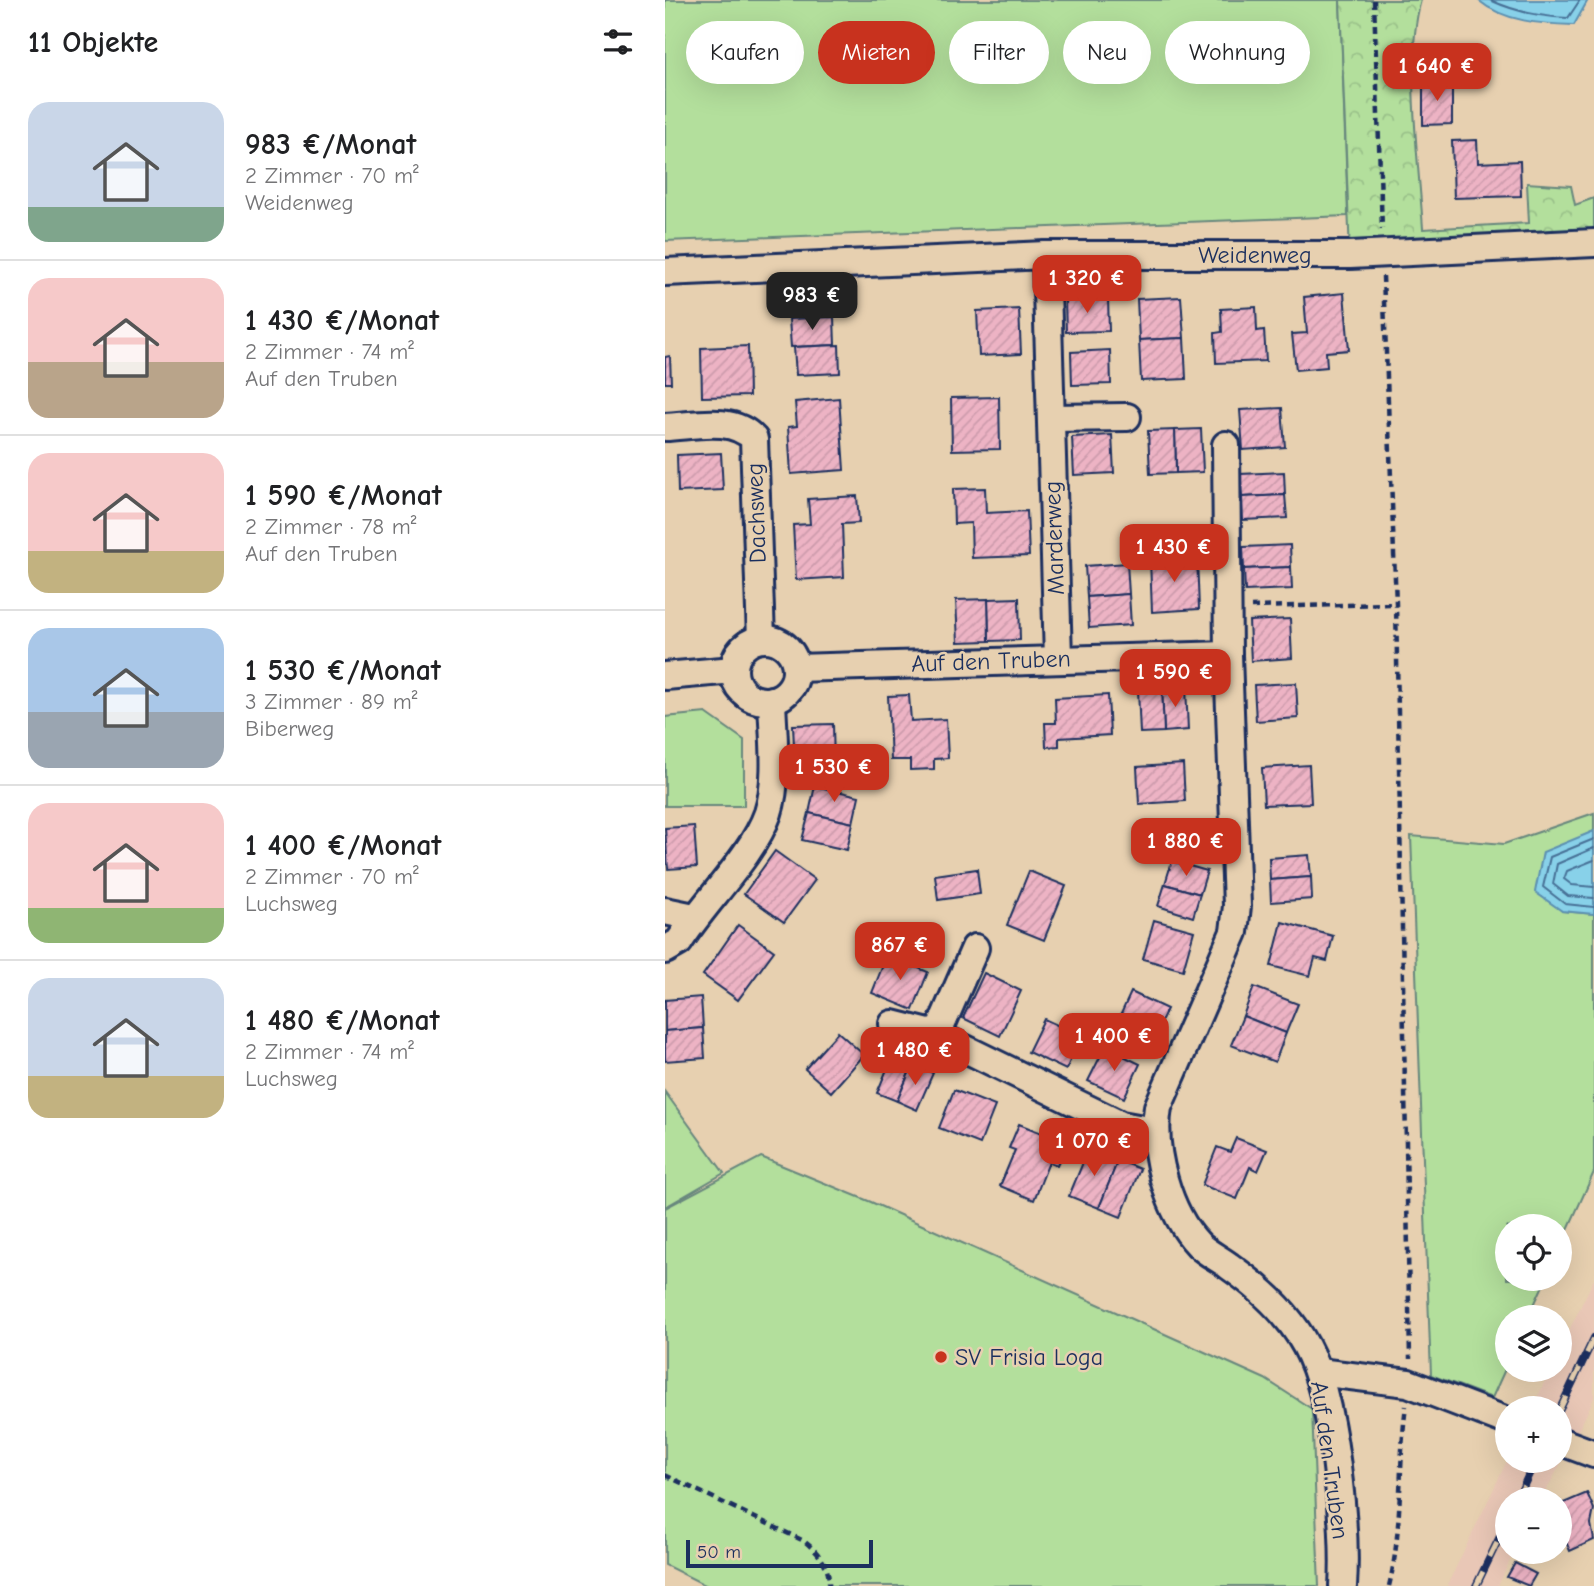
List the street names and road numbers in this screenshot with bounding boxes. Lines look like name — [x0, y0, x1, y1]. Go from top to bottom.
street label: Weidenweg — [1198, 241, 1312, 269]
street label: Dachsweg — [740, 462, 772, 564]
street label: Marderweg — [1038, 480, 1070, 596]
street label: Auf den Truben — [911, 644, 1071, 678]
street label: Auf den Truben — [1305, 1379, 1355, 1541]

